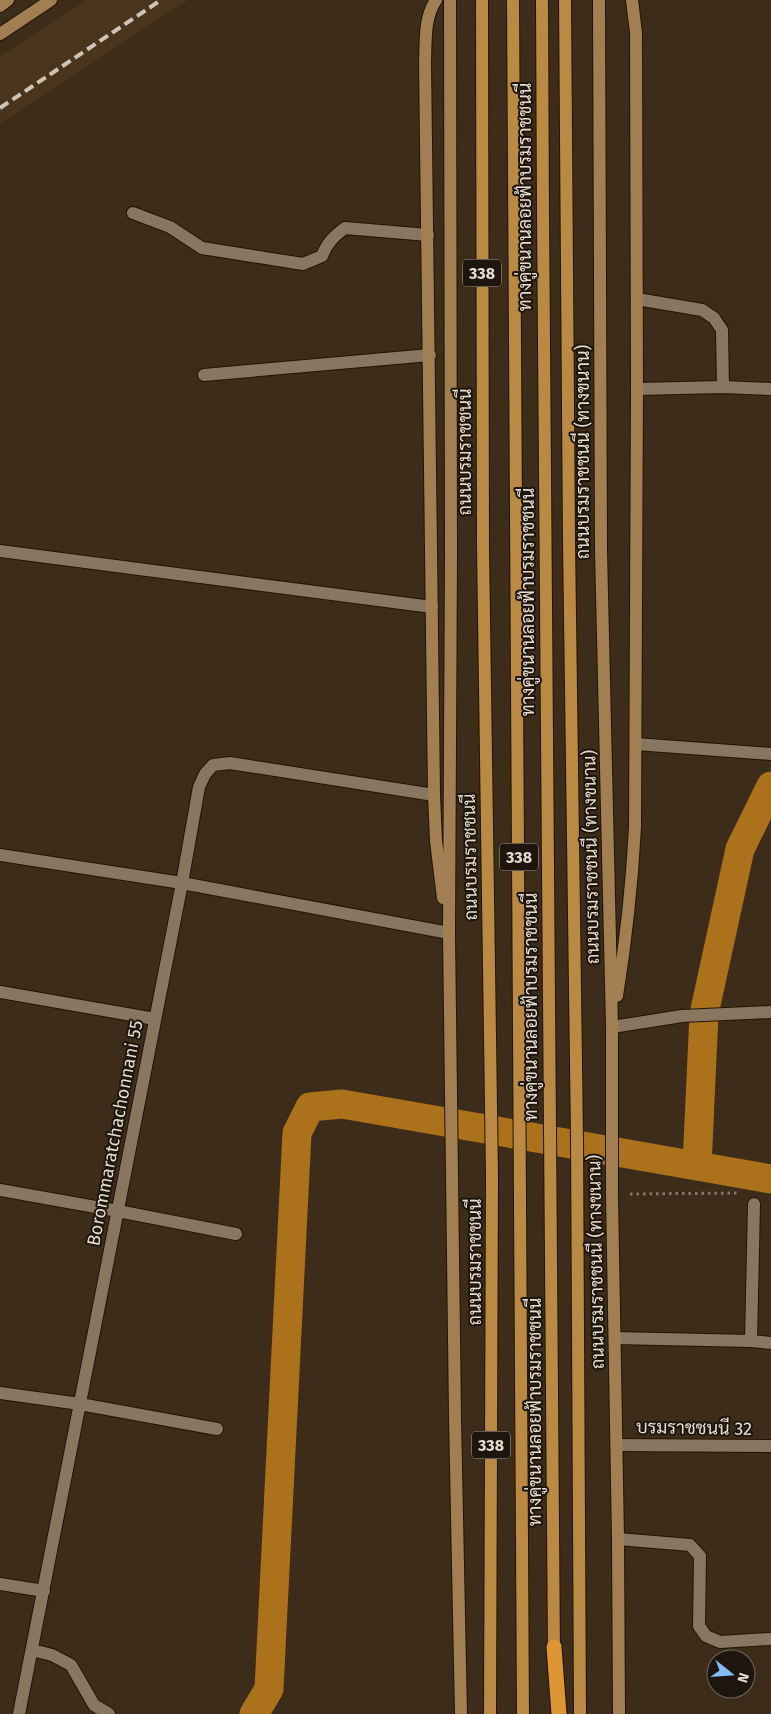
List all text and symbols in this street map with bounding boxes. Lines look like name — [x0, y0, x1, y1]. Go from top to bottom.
street label: ทางคู่ขนานลอยฟ้าบรมราชชนนี — [512, 83, 538, 311]
road number: 338 — [463, 260, 501, 286]
street label: ถนนบรมราชชนนี (ทางขนาน) — [570, 345, 594, 559]
street label: ถนนบรมราชชนนี — [452, 389, 476, 515]
street label: ทางคู่ขนานลอยฟ้าบรมราชชนนี — [515, 488, 541, 716]
street label: ถนนบรมราชชนนี (ทางขนาน) — [576, 749, 604, 964]
street label: ถนนบรมราชชนนี — [456, 793, 482, 921]
road number: 338 — [500, 844, 538, 870]
street label: ทางคู่ขนานลอยฟ้าบรมราชชนนี — [518, 893, 544, 1121]
street label: Borommaratchachonnani 55 — [82, 1018, 148, 1248]
street label: ถนนบรมราชชนนี (ทางขนาน) — [581, 1154, 609, 1369]
street label: ถนนบรมราชชนนี — [462, 1199, 486, 1325]
street label: ทางคู่ขนานลอยฟ้าบรมราชชนนี — [522, 1298, 548, 1526]
street label: บรมราชชนนี 32 — [636, 1414, 752, 1440]
road number: 338 — [472, 1432, 510, 1458]
north arrow — [706, 1649, 756, 1699]
text: N — [733, 1671, 752, 1685]

